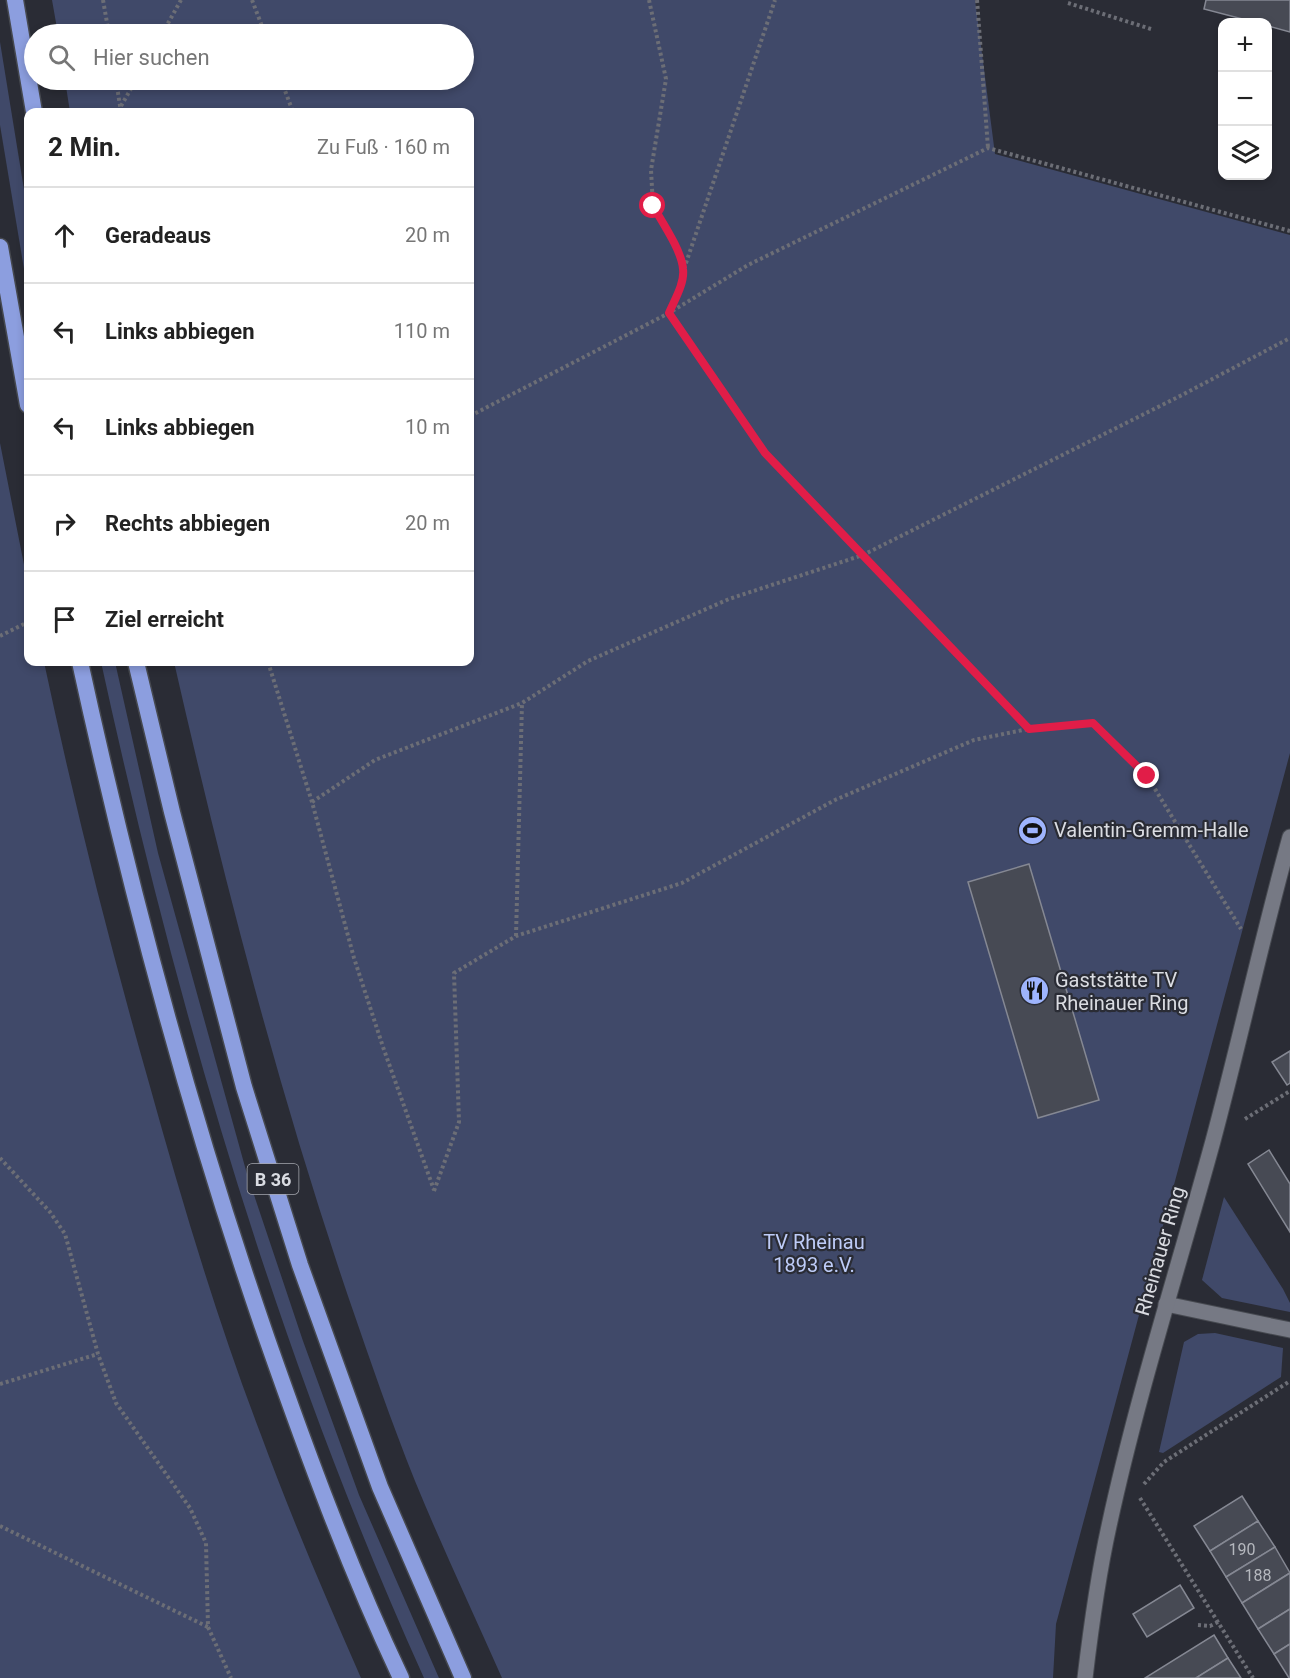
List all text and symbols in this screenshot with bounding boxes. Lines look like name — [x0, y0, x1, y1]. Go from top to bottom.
map controls — [1218, 18, 1272, 180]
button: + — [1218, 18, 1272, 72]
search box — [24, 24, 474, 90]
icon: search — [45, 41, 78, 74]
text: Hier suchen — [93, 45, 210, 70]
button: − — [1218, 72, 1272, 126]
button: layers — [1218, 126, 1272, 180]
text: 2 Min. — [48, 132, 121, 162]
text: Zu Fuß · 160 m — [317, 135, 450, 159]
route start — [639, 192, 665, 218]
icon: ahead — [48, 219, 81, 252]
text: Geradeaus — [105, 223, 211, 248]
text: 20 m — [405, 223, 450, 247]
icon: left — [48, 315, 81, 348]
text: Links abbiegen — [105, 319, 255, 344]
text: 110 m — [394, 319, 450, 343]
icon: left — [48, 411, 81, 444]
text: Links abbiegen — [105, 415, 255, 440]
text: 10 m — [405, 415, 450, 439]
icon: right — [48, 507, 81, 540]
text: Rechts abbiegen — [105, 511, 270, 536]
text: 20 m — [405, 511, 450, 535]
icon: arrive — [48, 603, 81, 636]
text: Ziel erreicht — [105, 607, 224, 632]
route end — [1133, 762, 1159, 788]
sports icon: Valentin-Gremm-Halle — [1017, 814, 1049, 846]
place label: Valentin-Gremm-Halle — [1054, 818, 1249, 842]
place label: Gaststätte TV Rheinauer Ring — [1055, 968, 1189, 1015]
restaurant icon: Gaststätte TV Rheinauer Ring — [1018, 975, 1050, 1007]
road number: B 36 — [248, 1164, 298, 1194]
street label: Rheinauer Ring — [1130, 1183, 1190, 1319]
park label: TV Rheinau 1893 e.V. — [763, 1230, 865, 1277]
house number: 190 — [1229, 1540, 1255, 1559]
house number: 188 — [1245, 1566, 1271, 1585]

